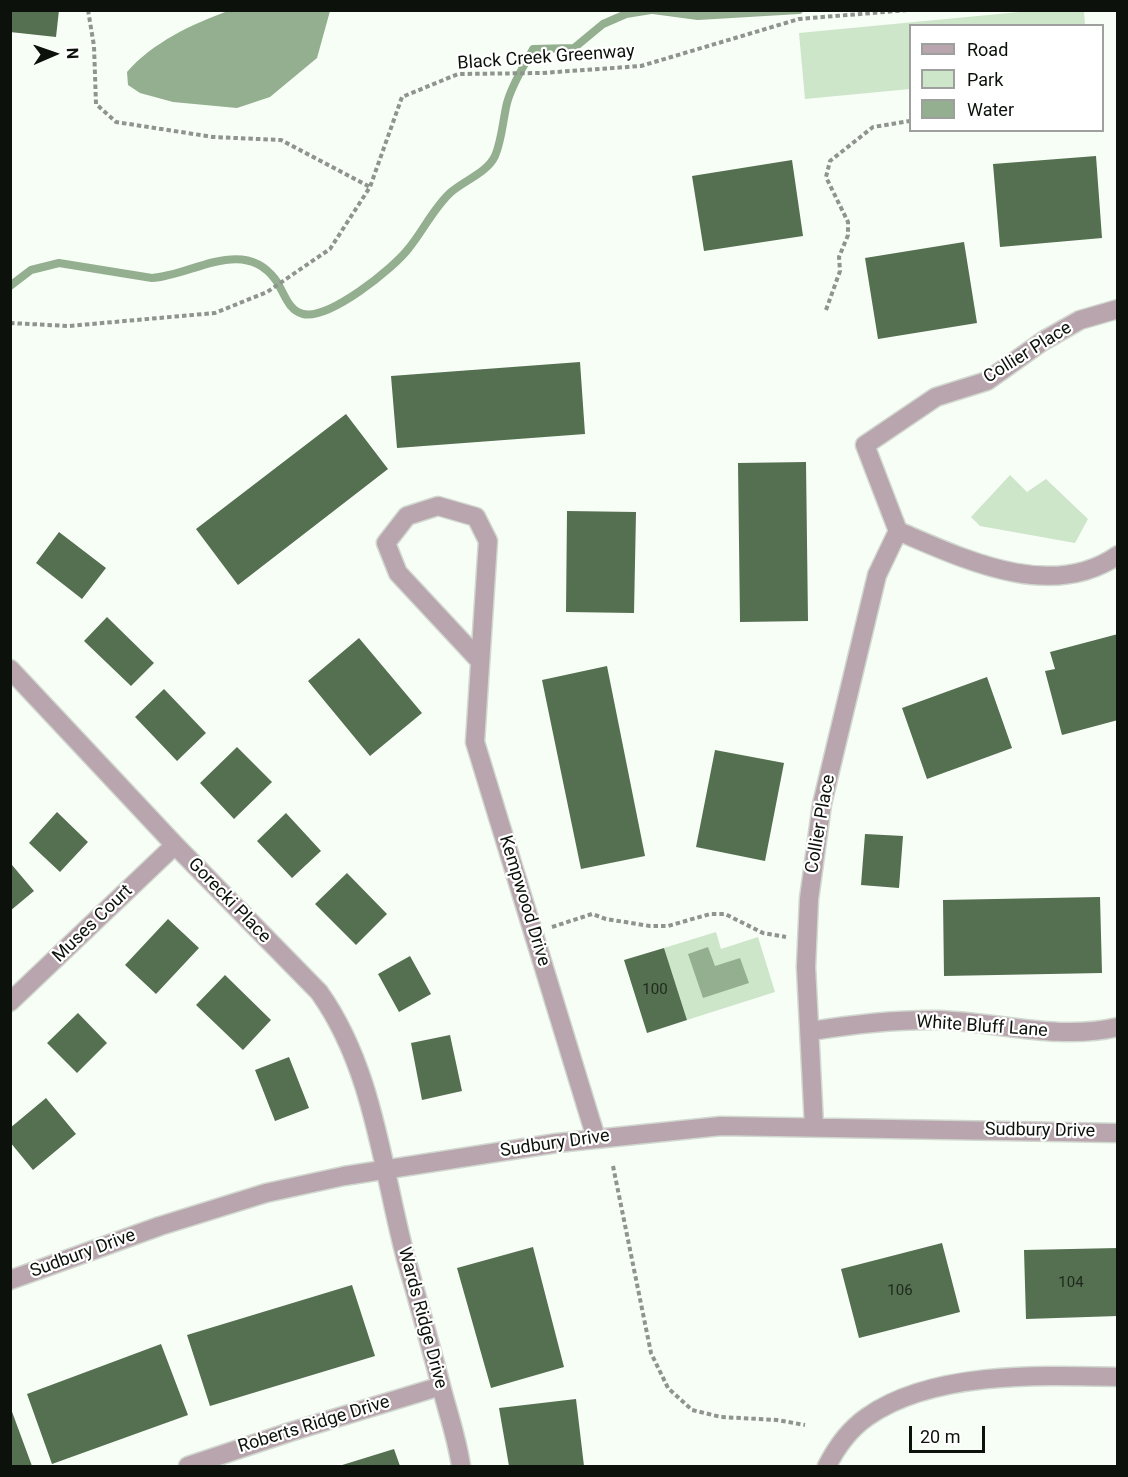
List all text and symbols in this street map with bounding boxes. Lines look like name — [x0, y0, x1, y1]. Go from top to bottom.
north arrow — [24, 24, 84, 84]
legend — [909, 24, 1104, 132]
text: Road — [967, 39, 1008, 60]
street label: Black Creek Greenway — [457, 41, 635, 75]
text: N — [63, 47, 82, 59]
text: Park — [967, 69, 1003, 90]
text: Water — [967, 99, 1014, 120]
street label: Collier Place — [980, 317, 1076, 389]
street label: Collier Place — [802, 773, 840, 875]
street label: Kempwood Drive — [494, 833, 554, 969]
street label: Gorecki Place — [183, 854, 275, 948]
street label: Muses Court — [49, 881, 137, 967]
house number: 100 — [642, 981, 668, 999]
street label: White Bluff Lane — [916, 1012, 1048, 1042]
street label: Sudbury Drive — [985, 1119, 1095, 1143]
street label: Sudbury Drive — [499, 1126, 611, 1162]
street label: Sudbury Drive — [27, 1225, 139, 1283]
street label: Wards Ridge Drive — [393, 1245, 451, 1391]
house number: 104 — [1058, 1274, 1084, 1292]
house number: 106 — [887, 1282, 913, 1300]
street label: Roberts Ridge Drive — [236, 1392, 392, 1458]
scale bar — [912, 1414, 988, 1452]
text: 20 m — [920, 1426, 960, 1447]

